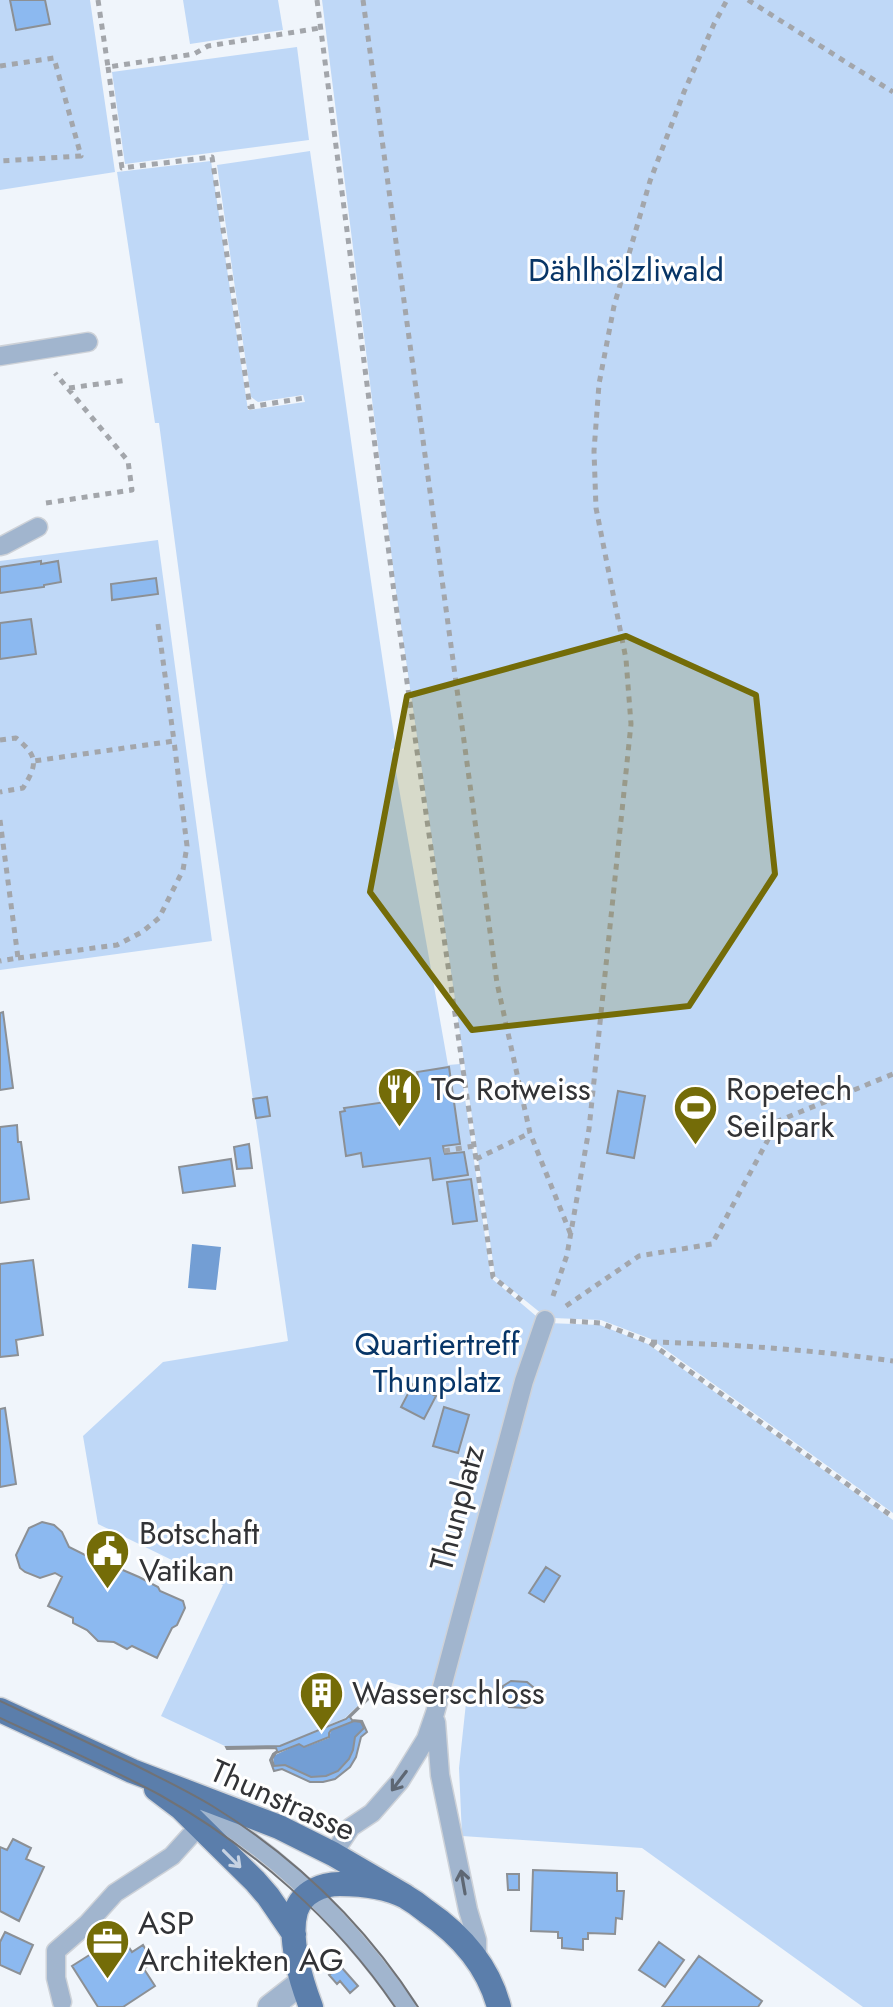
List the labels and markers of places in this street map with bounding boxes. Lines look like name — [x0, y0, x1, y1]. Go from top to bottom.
restaurant icon: TC Rotweiss — [376, 1065, 424, 1128]
place label: TC Rotweiss — [431, 1066, 591, 1112]
place label: Ropetech Seilpark — [726, 1066, 852, 1149]
sports icon: Ropetech Seilpark — [671, 1083, 719, 1146]
place label: Botschaft Vatikan — [139, 1510, 260, 1593]
public building icon: Botschaft Vatikan — [84, 1527, 132, 1590]
building icon: Wasserschloss — [297, 1669, 345, 1732]
place label: Wasserschloss — [352, 1670, 545, 1716]
place label: ASP Architekten AG — [138, 1900, 344, 1983]
office icon: ASP Architekten AG — [83, 1917, 131, 1980]

